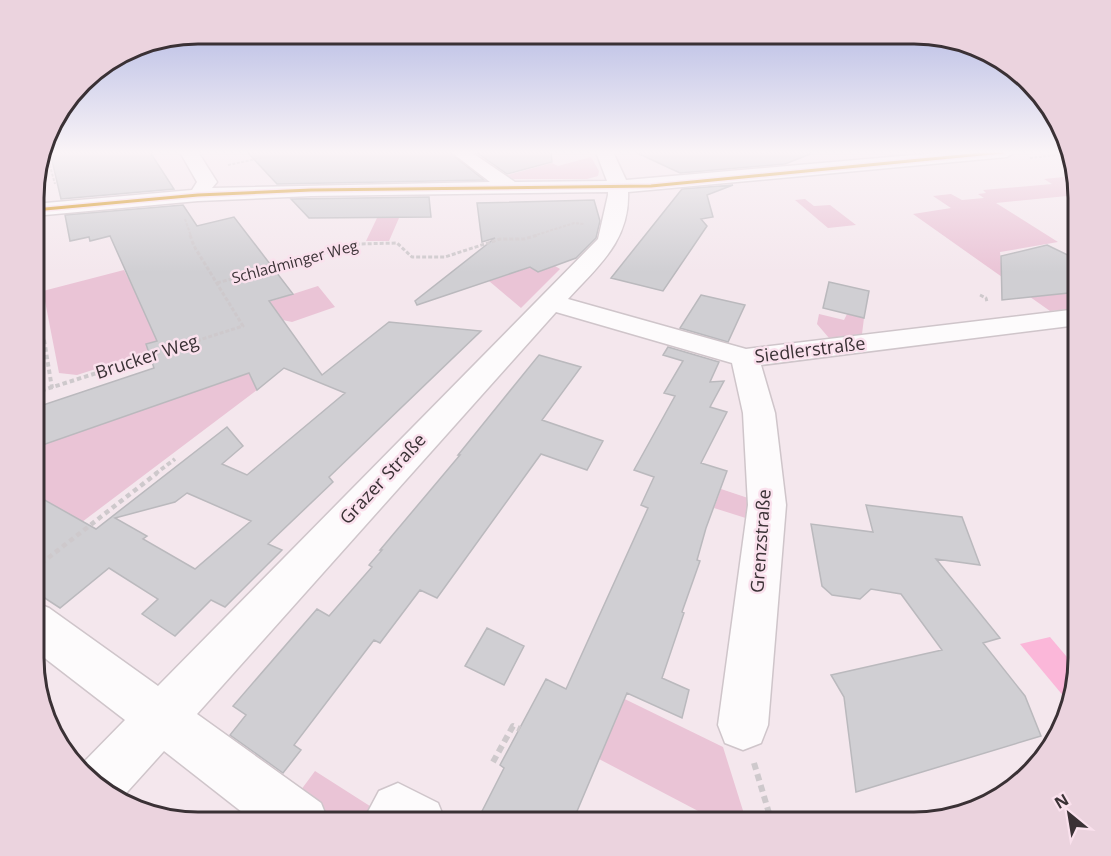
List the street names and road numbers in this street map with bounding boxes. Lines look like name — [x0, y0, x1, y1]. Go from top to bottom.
street label: Schladminger Weg — [229, 235, 360, 287]
street label: Brucker Weg — [92, 328, 201, 384]
street label: Siedlerstraße — [753, 330, 867, 368]
street label: Grazer Straße — [334, 428, 431, 529]
street label: Grenzstraße — [744, 488, 776, 593]

